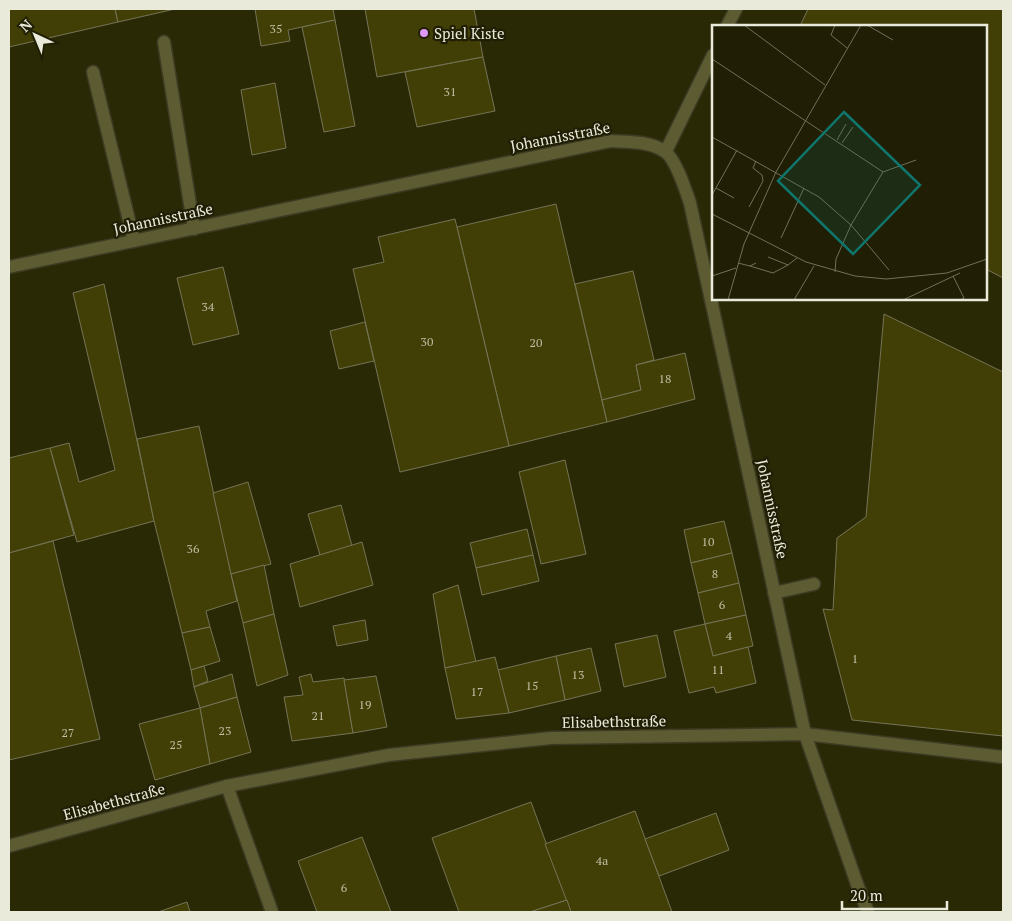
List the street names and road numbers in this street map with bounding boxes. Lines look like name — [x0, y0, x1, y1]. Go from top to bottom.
street label: Johannisstraße — [508, 117, 612, 155]
street label: Johannisstraße — [111, 198, 215, 238]
street label: Johannisstraße — [753, 457, 793, 561]
street label: Elisabethstraße — [562, 710, 666, 732]
street label: Elisabethstraße — [61, 778, 167, 824]

